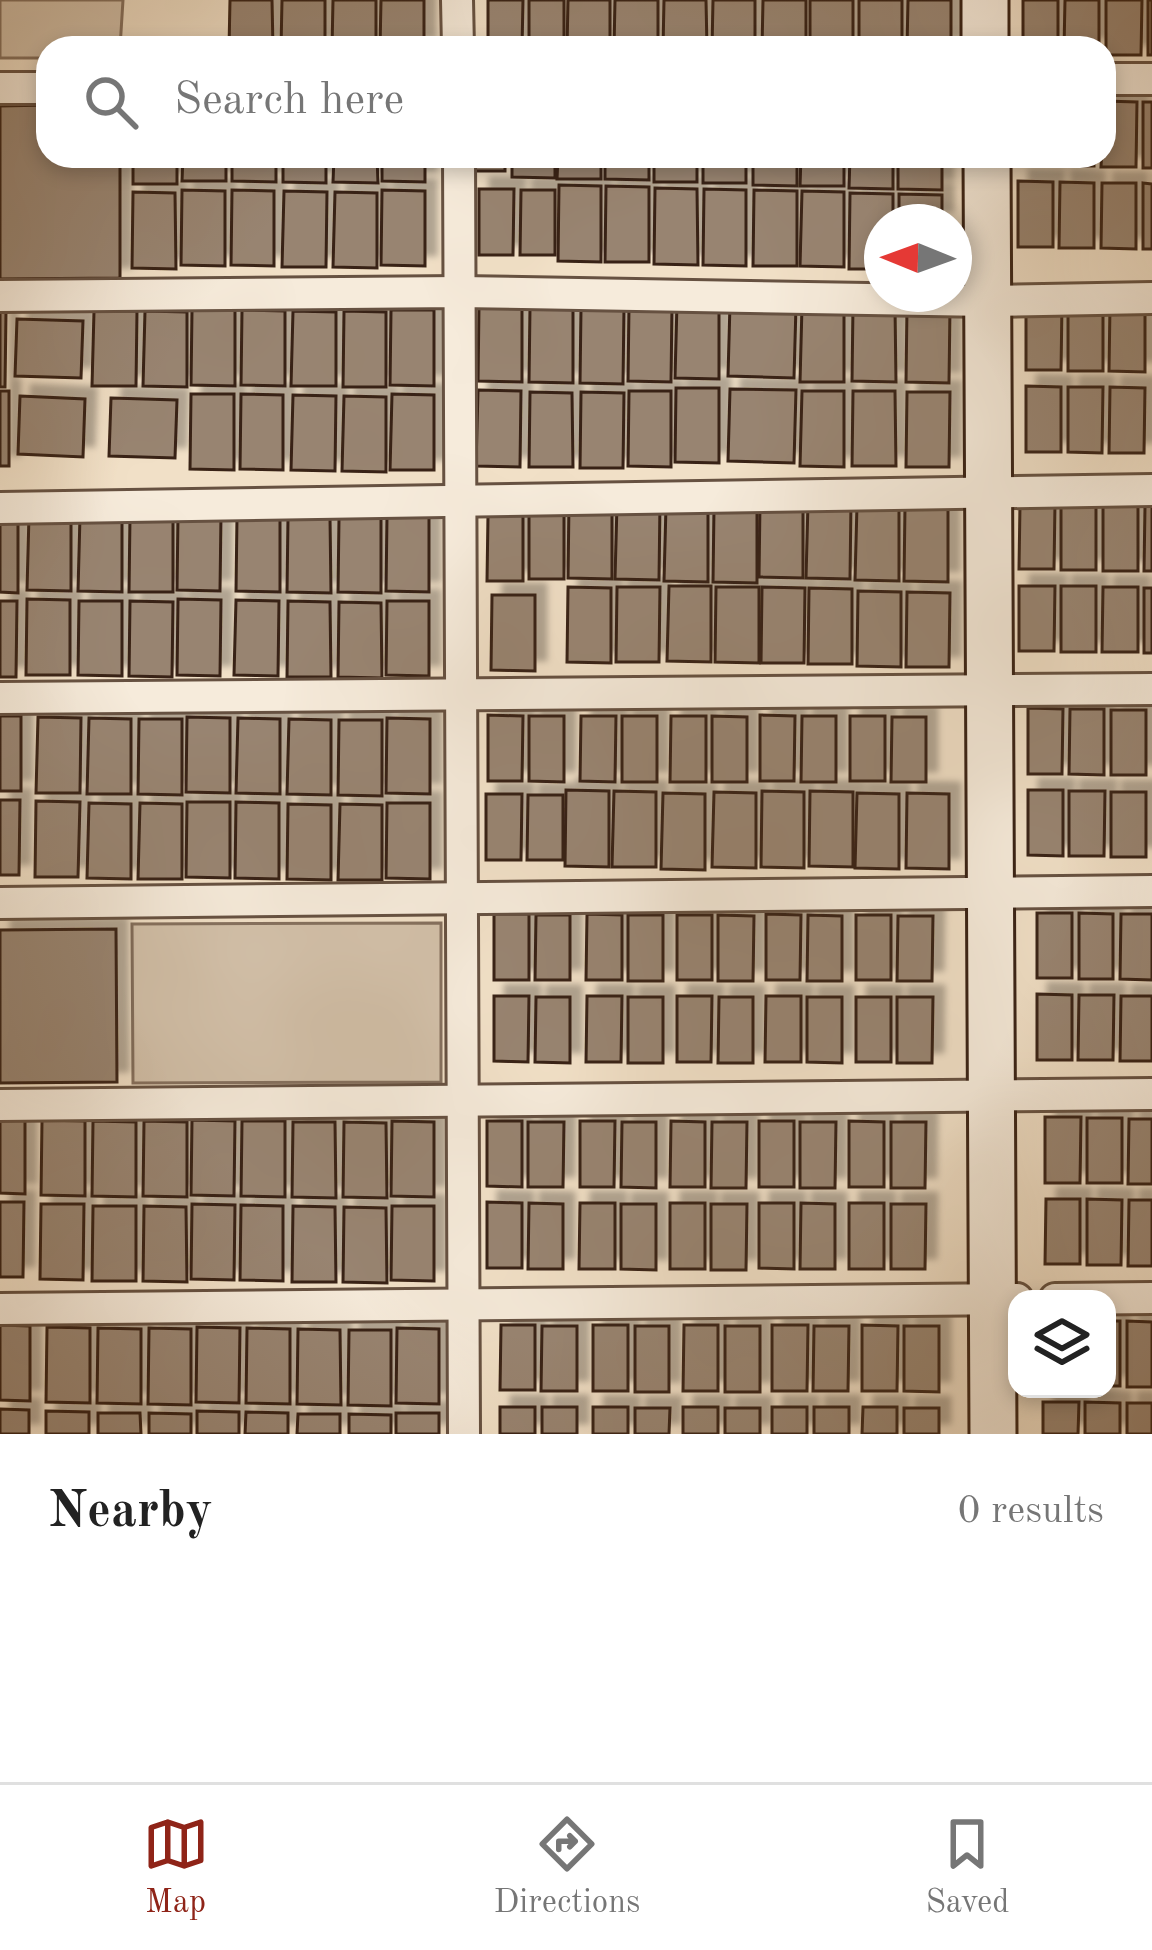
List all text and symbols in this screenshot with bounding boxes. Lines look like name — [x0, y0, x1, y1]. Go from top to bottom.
search box — [36, 36, 1116, 168]
icon: search — [78, 69, 144, 135]
text: Search here — [174, 79, 404, 124]
north arrow — [864, 204, 972, 312]
map controls — [1008, 1290, 1116, 1398]
button: layers — [1008, 1290, 1116, 1398]
text: Nearby — [48, 1487, 213, 1538]
text: 0 results — [958, 1492, 1104, 1531]
tab: Map — [143, 1811, 209, 1924]
tab: Directions — [494, 1811, 640, 1924]
tab: Saved — [925, 1811, 1009, 1924]

